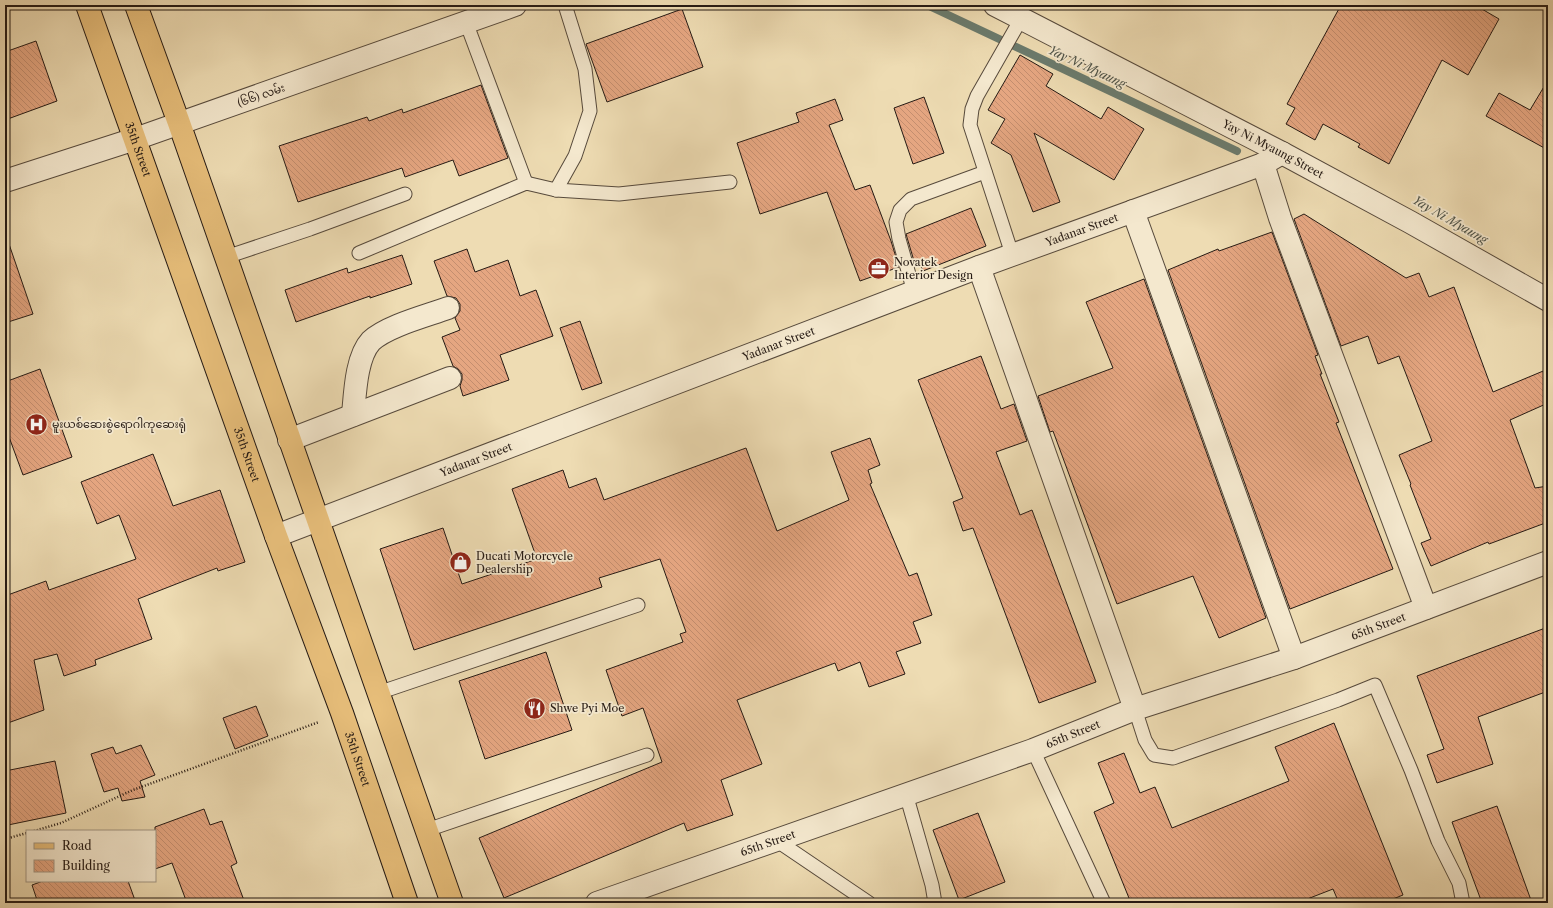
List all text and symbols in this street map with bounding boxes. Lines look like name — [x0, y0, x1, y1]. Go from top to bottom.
water label: Yay Ni Myaung — [1046, 42, 1130, 92]
street label: (၆၆) လမ်း — [236, 80, 287, 110]
street label: Yay Ni Myaung Street — [1219, 116, 1326, 181]
street label: 35th Street — [122, 120, 154, 178]
water label: Yay Ni Myaung — [1410, 192, 1492, 248]
street label: Yadanar Street — [1043, 210, 1120, 250]
office icon: Novatek Interior Design — [865, 255, 891, 281]
place label: Novatek Interior Design — [894, 255, 973, 282]
street label: Yadanar Street — [739, 324, 817, 364]
hospital icon: မူးယစ်ဆေးစွဲရောဂါကုဆေးရုံ — [23, 411, 49, 437]
place label: မူးယစ်ဆေးစွဲရောဂါကုဆေးရုံ — [52, 417, 186, 433]
street label: 35th Street — [231, 425, 263, 484]
street label: Yadanar Street — [437, 439, 514, 480]
shop icon: Ducati Motorcycle Dealership — [448, 549, 474, 575]
place label: Ducati Motorcycle Dealership — [476, 549, 573, 576]
street label: 65th Street — [1349, 609, 1408, 643]
restaurant icon: Shwe Pyi Moe — [522, 695, 548, 721]
place label: Shwe Pyi Moe — [550, 701, 625, 715]
street label: 65th Street — [1044, 717, 1102, 751]
street label: 35th Street — [342, 730, 374, 788]
street label: 65th Street — [738, 827, 797, 859]
legend — [26, 830, 156, 882]
text: Road — [62, 838, 92, 853]
text: Building — [62, 858, 110, 873]

